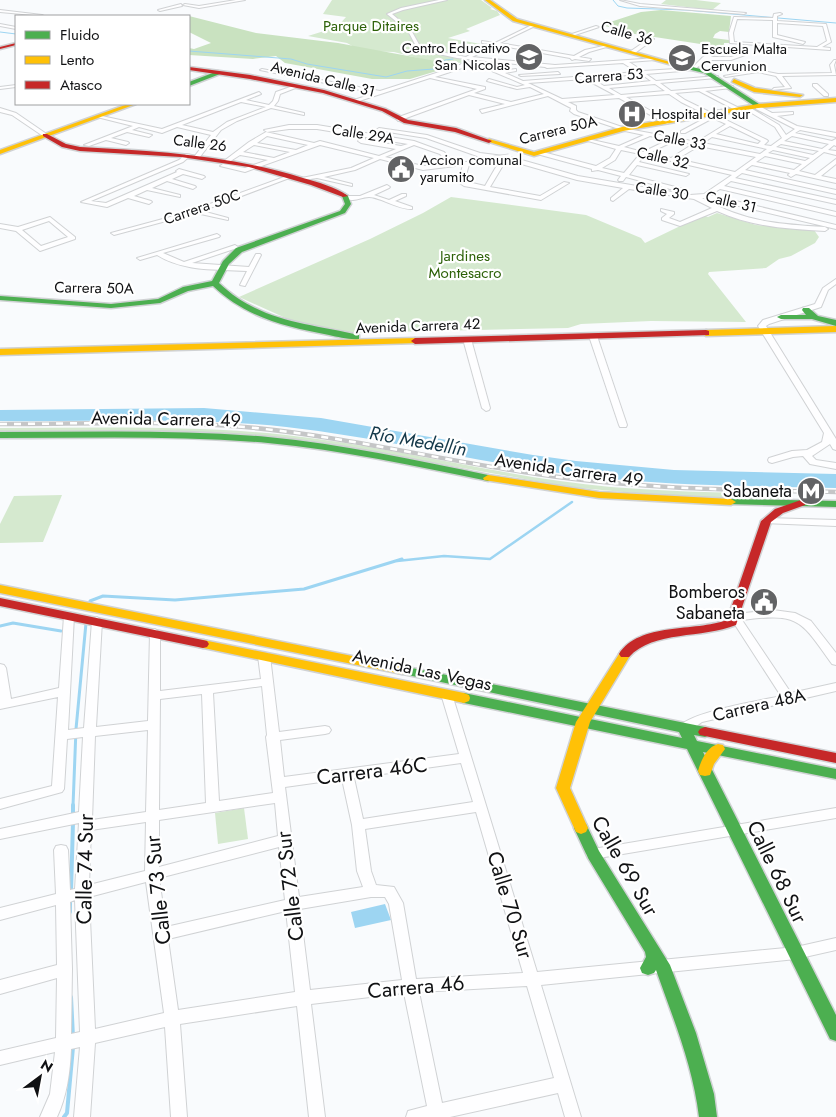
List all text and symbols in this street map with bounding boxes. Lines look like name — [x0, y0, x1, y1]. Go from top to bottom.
legend — [15, 15, 190, 105]
park label: Parque Ditaires — [323, 15, 419, 37]
street label: Calle 36 — [598, 15, 656, 51]
text: Fluido — [60, 24, 99, 46]
place label: Centro Educativo San Nicolas — [402, 37, 510, 76]
place label: Escuela Malta Cervunion — [701, 38, 787, 77]
school or university icon: Centro Educativo San Nicolas — [514, 42, 544, 72]
school or university icon: Escuela Malta Cervunion — [667, 43, 697, 73]
text: Lento — [60, 49, 94, 71]
street label: Avenida Calle 31 — [268, 55, 378, 103]
street label: Carrera 53 — [574, 63, 644, 89]
text: Atasco — [60, 74, 102, 96]
hospital icon: Hospital del sur — [617, 99, 647, 129]
place label: Hospital del sur — [651, 103, 751, 125]
street label: Carrera 50A — [517, 110, 599, 150]
street label: Calle 29A — [330, 118, 396, 150]
street label: Calle 33 — [652, 124, 708, 156]
street label: Calle 26 — [172, 129, 228, 157]
street label: Calle 32 — [635, 141, 691, 175]
place label: Accion comunal yarumito — [420, 149, 522, 188]
public building icon: Accion comunal yarumito — [386, 154, 416, 184]
street label: Calle 30 — [634, 176, 690, 206]
street label: Carrera 50C — [161, 184, 243, 230]
street label: Calle 31 — [703, 185, 759, 219]
park label: Jardines Montesacro — [428, 245, 502, 284]
street label: Carrera 50A — [54, 276, 134, 300]
street label: Avenida Carrera 42 — [355, 313, 481, 339]
street label: Avenida Carrera 49 — [91, 405, 241, 433]
water label: Río Medellín — [367, 419, 469, 463]
street label: Avenida Carrera 49 — [493, 447, 645, 493]
metro station icon: Sabaneta — [796, 476, 826, 506]
place label: Sabaneta — [723, 478, 792, 504]
place label: Bomberos Sabaneta — [669, 579, 745, 626]
public building icon: Bomberos Sabaneta — [749, 587, 779, 617]
street label: Avenida Las Vegas — [350, 643, 494, 697]
street label: Carrera 48A — [710, 682, 808, 728]
street label: Carrera 46C — [315, 749, 429, 793]
street label: Calle 69 Sur — [584, 810, 666, 922]
street label: Calle 74 Sur — [69, 813, 101, 925]
street label: Calle 68 Sur — [739, 816, 815, 929]
street label: Calle 72 Sur — [268, 829, 312, 943]
street label: Calle 73 Sur — [137, 833, 179, 946]
street label: Calle 70 Sur — [479, 848, 541, 963]
street label: Carrera 46 — [366, 968, 466, 1006]
north arrow — [15, 1052, 65, 1102]
text: N — [37, 1055, 57, 1077]

